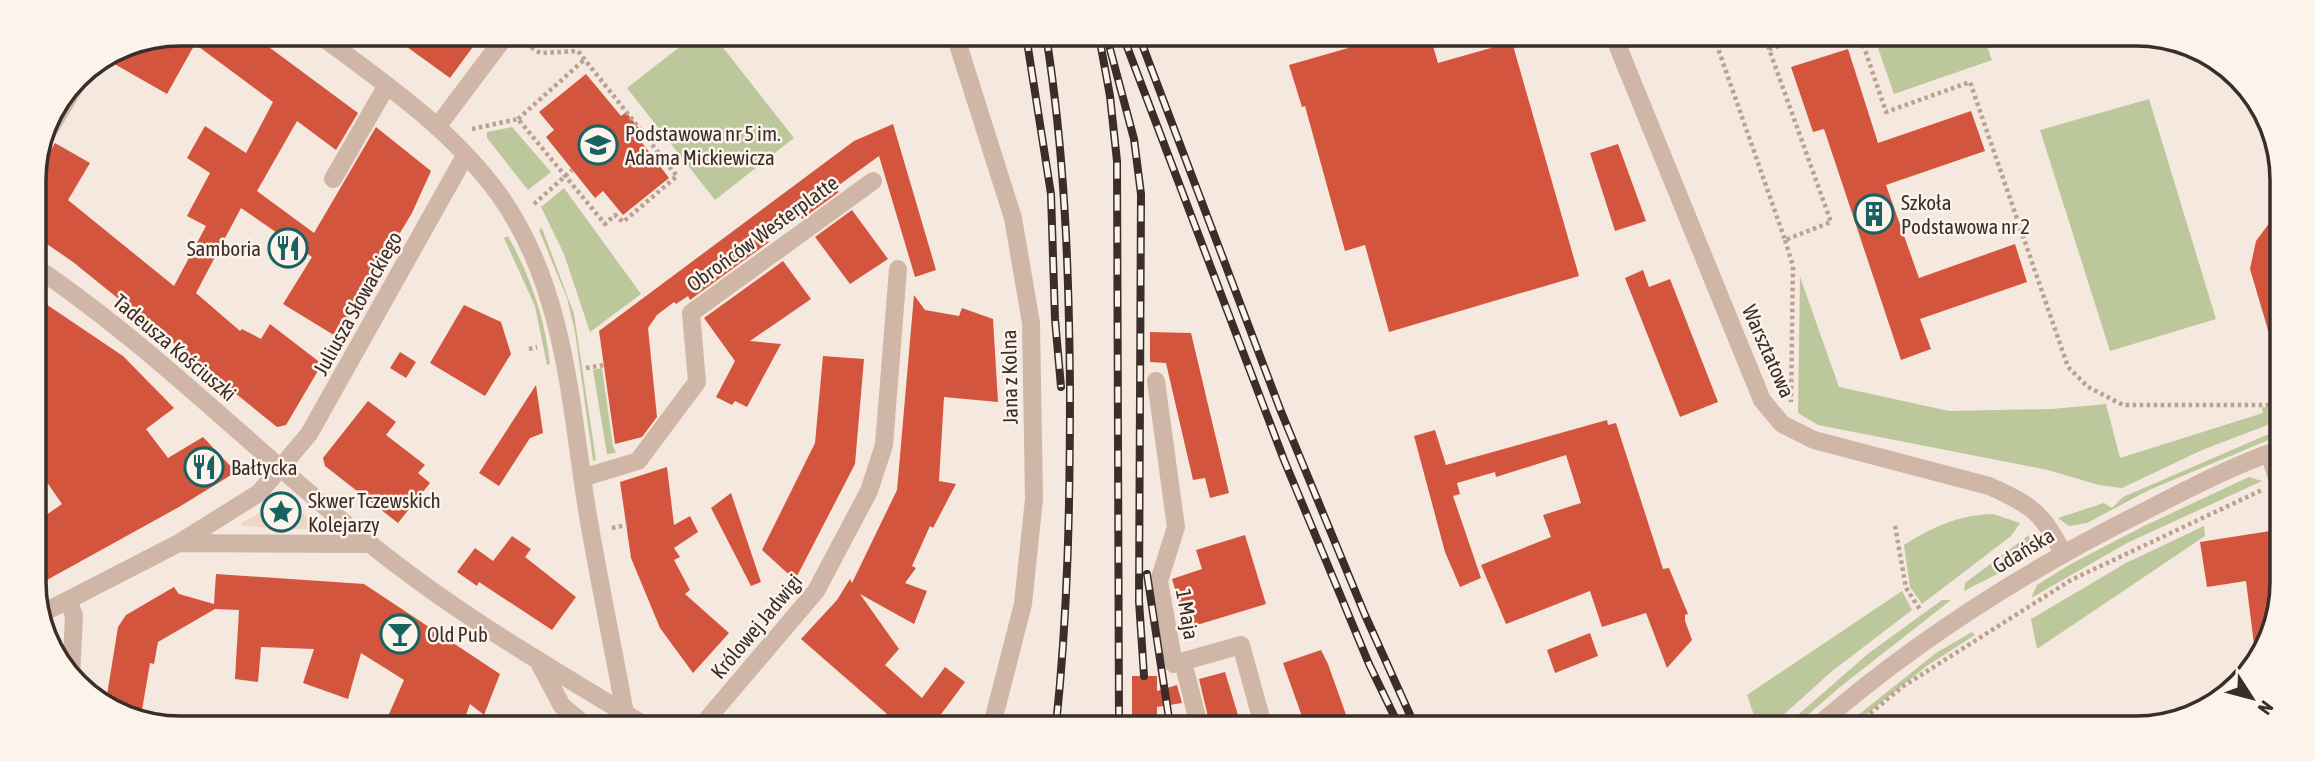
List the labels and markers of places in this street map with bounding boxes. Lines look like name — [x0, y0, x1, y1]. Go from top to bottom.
place label: Podstawowa nr 5 im. Adama Mickiewicza — [625, 121, 781, 169]
school or university icon: Podstawowa nr 5 im. Adama Mickiewicza — [577, 124, 619, 166]
place label: Szkoła Podstawowa nr 2 — [1901, 190, 2030, 238]
building icon: Szkoła Podstawowa nr 2 — [1853, 193, 1895, 235]
restaurant icon: Samboria — [267, 227, 309, 269]
place label: Samboria — [187, 236, 261, 260]
restaurant icon: Bałtycka — [183, 446, 225, 488]
place label: Bałtycka — [231, 455, 298, 479]
place label: Skwer Tczewskich Kolejarzy — [308, 488, 441, 536]
place icon: Skwer Tczewskich Kolejarzy — [260, 491, 302, 533]
bar icon: Old Pub — [379, 613, 421, 655]
place label: Old Pub — [427, 622, 488, 646]

